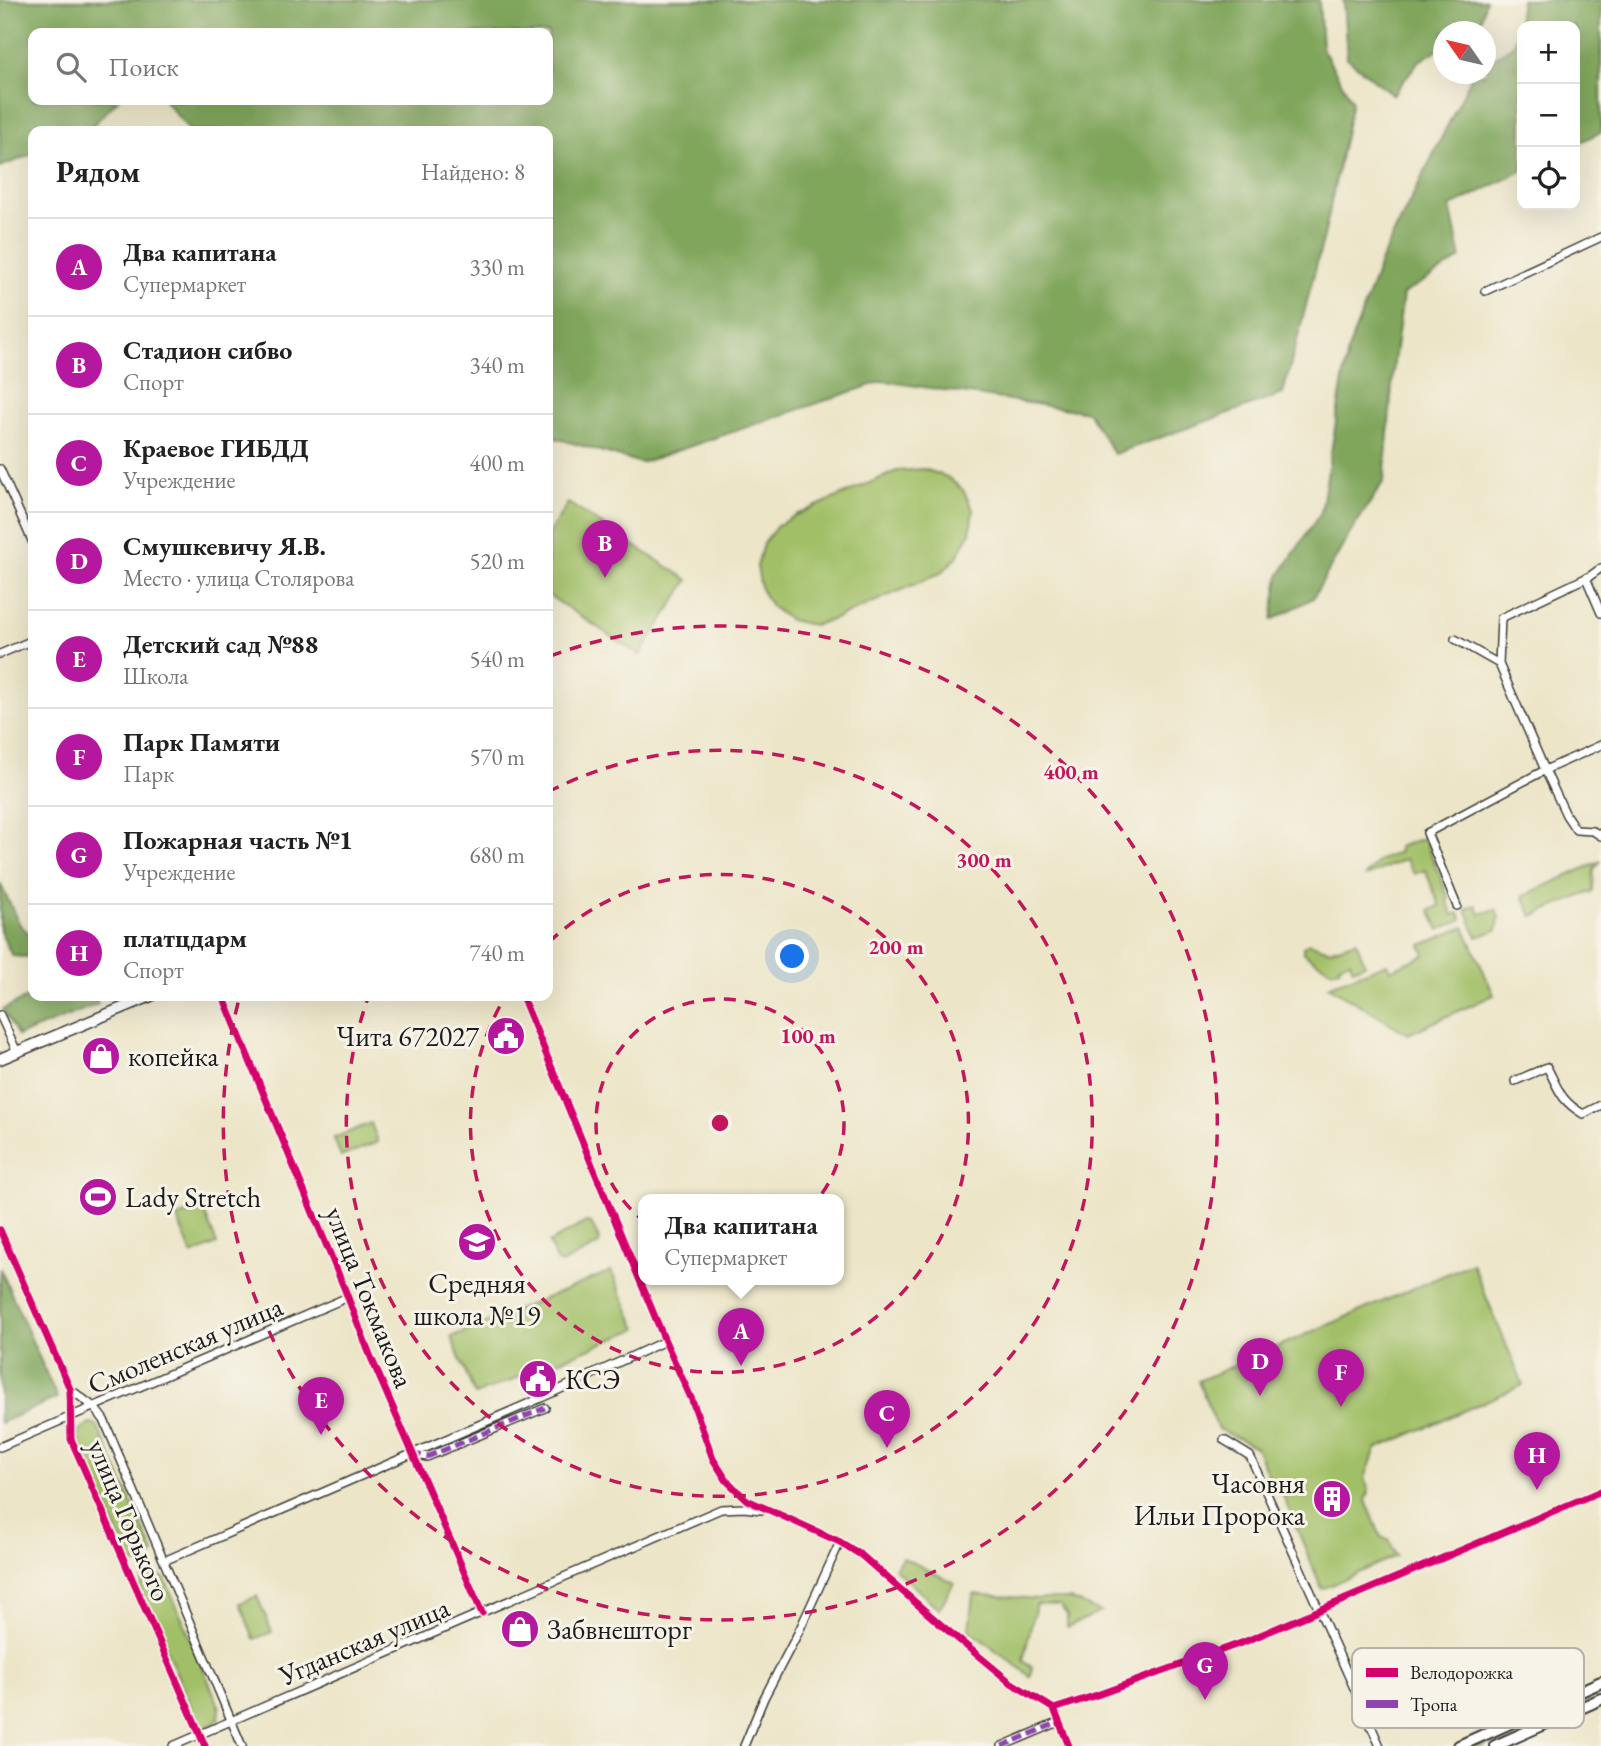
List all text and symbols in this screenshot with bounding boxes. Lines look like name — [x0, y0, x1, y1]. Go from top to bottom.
north arrow — [1433, 21, 1496, 84]
map controls — [1517, 21, 1580, 210]
button: + — [1517, 21, 1580, 84]
search box — [28, 28, 553, 105]
icon: search — [52, 48, 90, 86]
text: Поиск — [108, 50, 179, 84]
button: − — [1517, 84, 1580, 147]
button: locate — [1517, 147, 1580, 210]
text: Рядом — [56, 152, 140, 191]
text: Найдено: 8 — [421, 157, 525, 187]
text: Два капитана — [123, 235, 277, 269]
text: A — [71, 252, 87, 282]
text: 330 m — [469, 252, 525, 282]
text: Супермаркет — [123, 269, 246, 299]
text: Стадион сибво — [123, 333, 292, 367]
text: B — [72, 350, 86, 380]
text: 340 m — [469, 350, 525, 380]
text: Спорт — [123, 367, 184, 397]
text: Краевое ГИБДД — [123, 431, 309, 465]
text: C — [71, 448, 87, 478]
text: 400 m — [469, 448, 525, 478]
text: Учреждение — [123, 465, 236, 495]
pin: B — [582, 520, 628, 578]
text: Смушкевичу Я.В. — [123, 529, 326, 563]
text: D — [70, 546, 88, 576]
text: 520 m — [469, 546, 525, 576]
text: Место · улица Столярова — [123, 563, 354, 593]
text: Детский сад №88 — [123, 627, 318, 661]
text: E — [72, 644, 86, 674]
text: 540 m — [469, 644, 525, 674]
text: Школа — [123, 661, 188, 691]
text: Парк Памяти — [123, 725, 280, 759]
text: F — [73, 742, 85, 772]
text: 570 m — [469, 742, 525, 772]
text: 400 m — [1043, 758, 1099, 785]
text: Парк — [123, 759, 174, 789]
text: Пожарная часть №1 — [123, 823, 353, 857]
text: G — [71, 840, 87, 870]
text: 680 m — [469, 840, 525, 870]
text: 300 m — [956, 846, 1012, 873]
text: Учреждение — [123, 857, 236, 887]
text: платцдарм — [123, 921, 247, 955]
text: 200 m — [868, 933, 924, 960]
text: H — [70, 938, 88, 968]
text: 740 m — [469, 938, 525, 968]
your location — [775, 939, 809, 973]
text: Спорт — [123, 955, 184, 985]
public building icon: Чита 672027 — [485, 1015, 527, 1057]
place label: Чита 672027 — [336, 1018, 480, 1054]
text: 100 m — [780, 1022, 836, 1049]
shop icon: копейка — [80, 1035, 122, 1077]
place label: копейка — [128, 1038, 219, 1074]
centre of rings — [708, 1111, 732, 1135]
sports icon: Lady Stretch — [77, 1176, 119, 1218]
place label: Lady Stretch — [125, 1179, 261, 1215]
popup — [638, 1194, 844, 1285]
street label: улица Токмакова — [317, 1201, 423, 1394]
text: Два капитана — [664, 1208, 818, 1242]
school or university icon: Средняя школа №19 — [456, 1221, 498, 1263]
text: Супермаркет — [664, 1242, 787, 1272]
place label: Средняя школа №19 — [414, 1265, 540, 1333]
street label: Смоленская улица — [82, 1287, 289, 1402]
pin: A — [718, 1308, 764, 1366]
pin: D — [1237, 1338, 1283, 1396]
pin: F — [1318, 1349, 1364, 1407]
public building icon: КСЭ — [517, 1358, 559, 1400]
place label: КСЭ — [565, 1361, 620, 1397]
pin: E — [298, 1377, 344, 1435]
pin: C — [864, 1390, 910, 1448]
pin: H — [1514, 1432, 1560, 1490]
street label: улица Горького — [80, 1433, 180, 1607]
place label: Часовня Ильи Пророка — [1134, 1465, 1306, 1533]
building icon: Часовня Ильи Пророка — [1311, 1478, 1353, 1520]
street label: Угданская улица — [272, 1589, 455, 1693]
shop icon: Забвнешторг — [499, 1608, 541, 1650]
place label: Забвнешторг — [547, 1611, 692, 1647]
pin: G — [1182, 1642, 1228, 1700]
legend — [1352, 1648, 1584, 1728]
text: Велодорожка — [1410, 1660, 1514, 1685]
text: Тропа — [1410, 1692, 1458, 1717]

